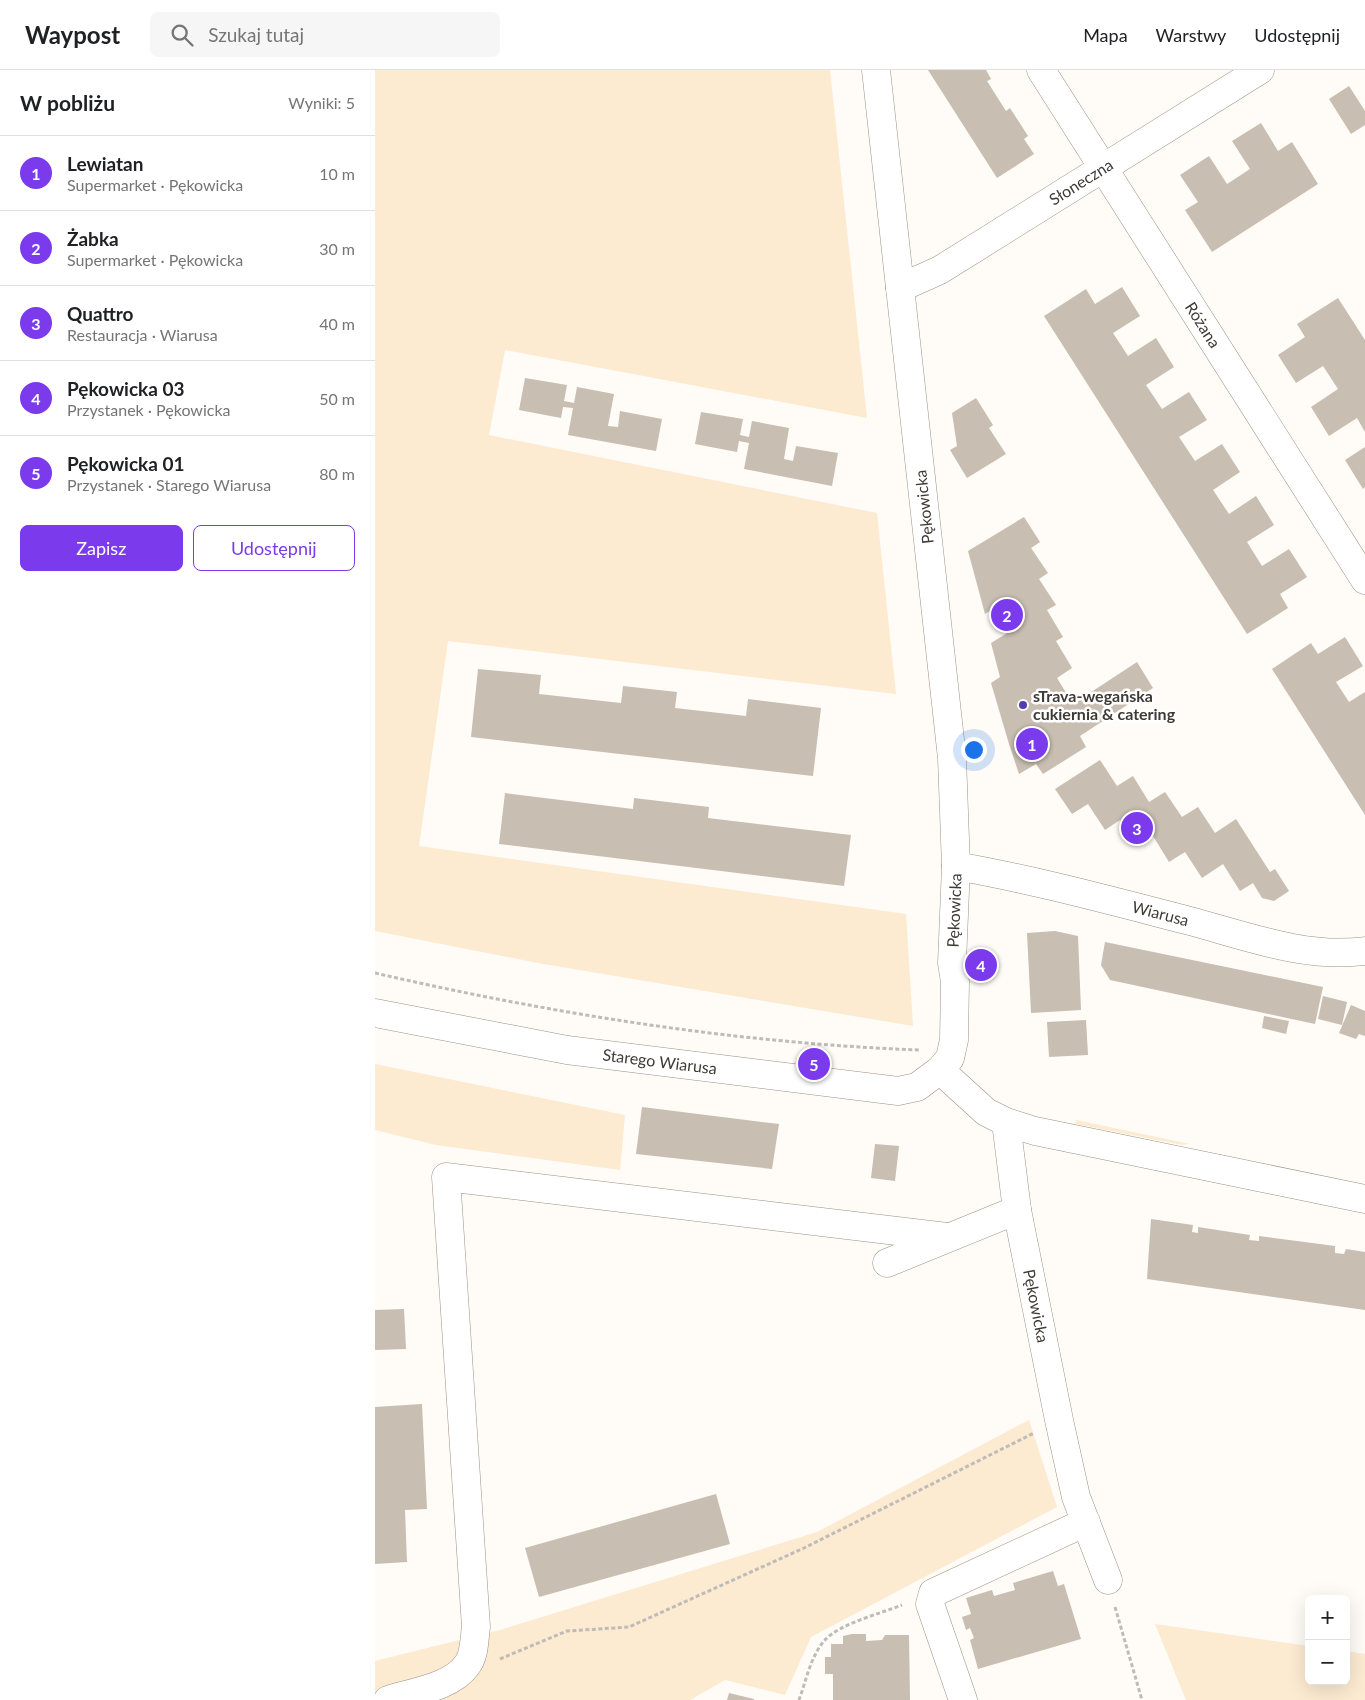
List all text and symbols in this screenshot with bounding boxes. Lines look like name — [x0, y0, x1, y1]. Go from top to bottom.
search box — [150, 12, 500, 57]
text: Waypost — [25, 20, 120, 49]
icon: search — [168, 21, 196, 49]
text: Szukaj tutaj — [208, 23, 304, 46]
text: Mapa — [1083, 24, 1128, 46]
text: Warstwy — [1156, 24, 1226, 46]
text: Udostępnij — [1254, 24, 1340, 46]
text: W pobliżu — [20, 90, 115, 115]
text: Wyniki: 5 — [288, 93, 355, 112]
text: Lewiatan — [67, 152, 143, 175]
street label: Słoneczna — [1045, 154, 1116, 209]
text: 1 — [31, 164, 41, 183]
text: 10 m — [319, 164, 355, 183]
text: Supermarket · Pękowicka — [67, 175, 243, 194]
text: Żabka — [67, 227, 119, 250]
text: 2 — [31, 239, 41, 258]
text: 30 m — [319, 239, 355, 258]
text: Supermarket · Pękowicka — [67, 250, 243, 269]
street label: Różana — [1182, 298, 1225, 351]
text: Quattro — [67, 302, 134, 325]
text: 3 — [31, 314, 41, 333]
text: 40 m — [319, 314, 355, 333]
text: Restauracja · Wiarusa — [67, 325, 218, 344]
text: Pękowicka 03 — [67, 377, 185, 400]
text: 4 — [31, 389, 41, 408]
text: 50 m — [319, 389, 355, 408]
text: Przystanek · Pękowicka — [67, 400, 230, 419]
text: Pękowicka 01 — [67, 452, 185, 475]
text: 5 — [31, 464, 41, 483]
text: 80 m — [319, 464, 355, 483]
street label: Pękowicka — [910, 469, 937, 545]
text: Przystanek · Starego Wiarusa — [67, 475, 271, 494]
button: Zapisz — [20, 525, 183, 571]
button: Udostępnij — [193, 525, 355, 571]
pin: 2 — [991, 596, 1023, 634]
place label: sTrava-wegańska cukiernia & catering — [1033, 686, 1176, 723]
marker: sTrava-wegańska cukiernia & catering — [1017, 699, 1029, 711]
pin: 1 — [1016, 725, 1048, 763]
your location — [961, 737, 987, 763]
pin: 3 — [1121, 809, 1153, 847]
street label: Pękowicka — [943, 873, 965, 948]
street label: Wiarusa — [1130, 896, 1191, 929]
pin: 4 — [965, 946, 997, 984]
street label: Starego Wiarusa — [602, 1044, 718, 1077]
pin: 5 — [798, 1045, 830, 1083]
street label: Pękowicka — [1020, 1267, 1053, 1344]
map controls — [1305, 1595, 1350, 1685]
button: + — [1305, 1595, 1350, 1640]
button: − — [1305, 1640, 1350, 1685]

